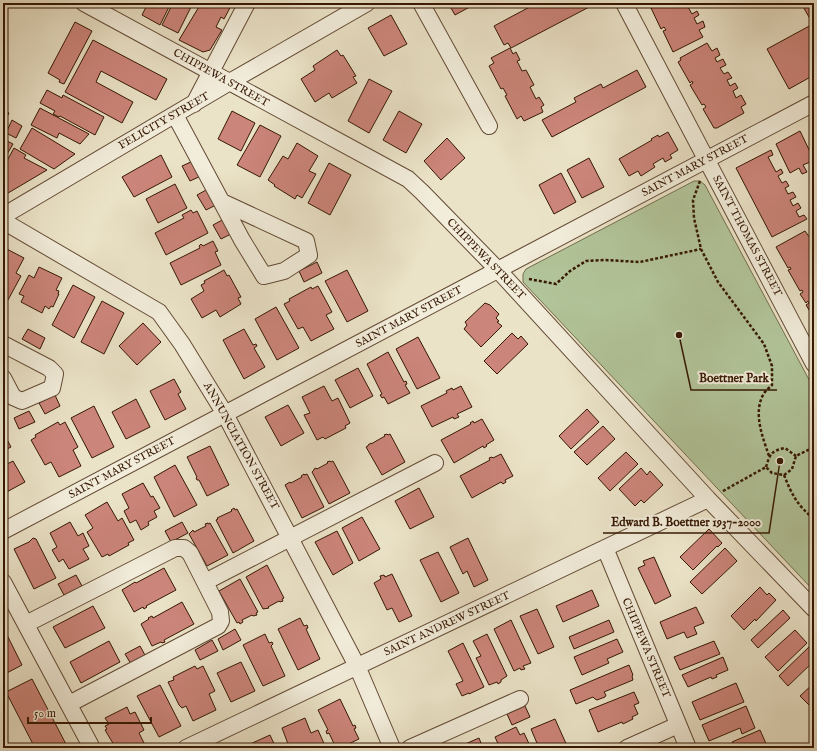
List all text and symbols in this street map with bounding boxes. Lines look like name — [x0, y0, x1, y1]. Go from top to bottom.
street label: CHIPPEWA STREET — [171, 46, 271, 110]
street label: FELICITY STREET — [116, 89, 212, 153]
street label: SAINT MARY STREET — [639, 132, 751, 200]
street label: SAINT THOMAS STREET — [709, 173, 785, 299]
street label: CHIPPEWA STREET — [444, 216, 528, 302]
street label: SAINT MARY STREET — [353, 283, 465, 351]
callout: Boettner Park — [691, 366, 777, 390]
text: Boettner Park — [699, 371, 770, 386]
street label: ANNUNCIATION STREET — [200, 379, 282, 512]
street label: SAINT MARY STREET — [66, 434, 178, 502]
callout: Edward B. Boettner 1937-2000 — [603, 509, 769, 533]
text: Edward B. Boettner 1937-2000 — [611, 515, 761, 530]
street label: SAINT ANDREW STREET — [382, 589, 512, 659]
street label: CHIPPEWA STREET — [619, 596, 673, 700]
scale bar — [28, 699, 151, 725]
text: 50 m — [34, 706, 56, 721]

